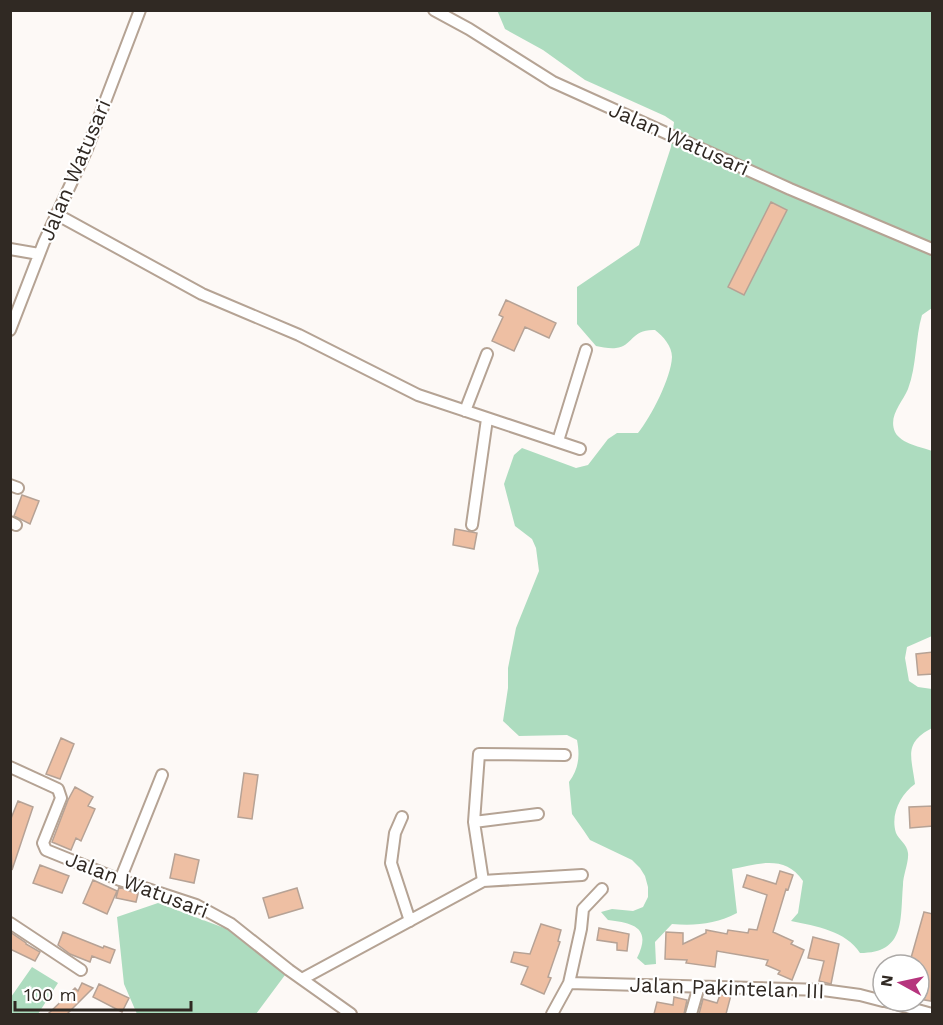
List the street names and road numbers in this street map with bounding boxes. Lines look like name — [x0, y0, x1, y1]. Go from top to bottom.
street label: Jalan Watusari — [34, 95, 116, 244]
street label: Jalan Watusari — [605, 96, 753, 181]
street label: Jalan Watusari — [62, 846, 212, 923]
street label: Jalan Pakintelan III — [629, 972, 825, 1003]

